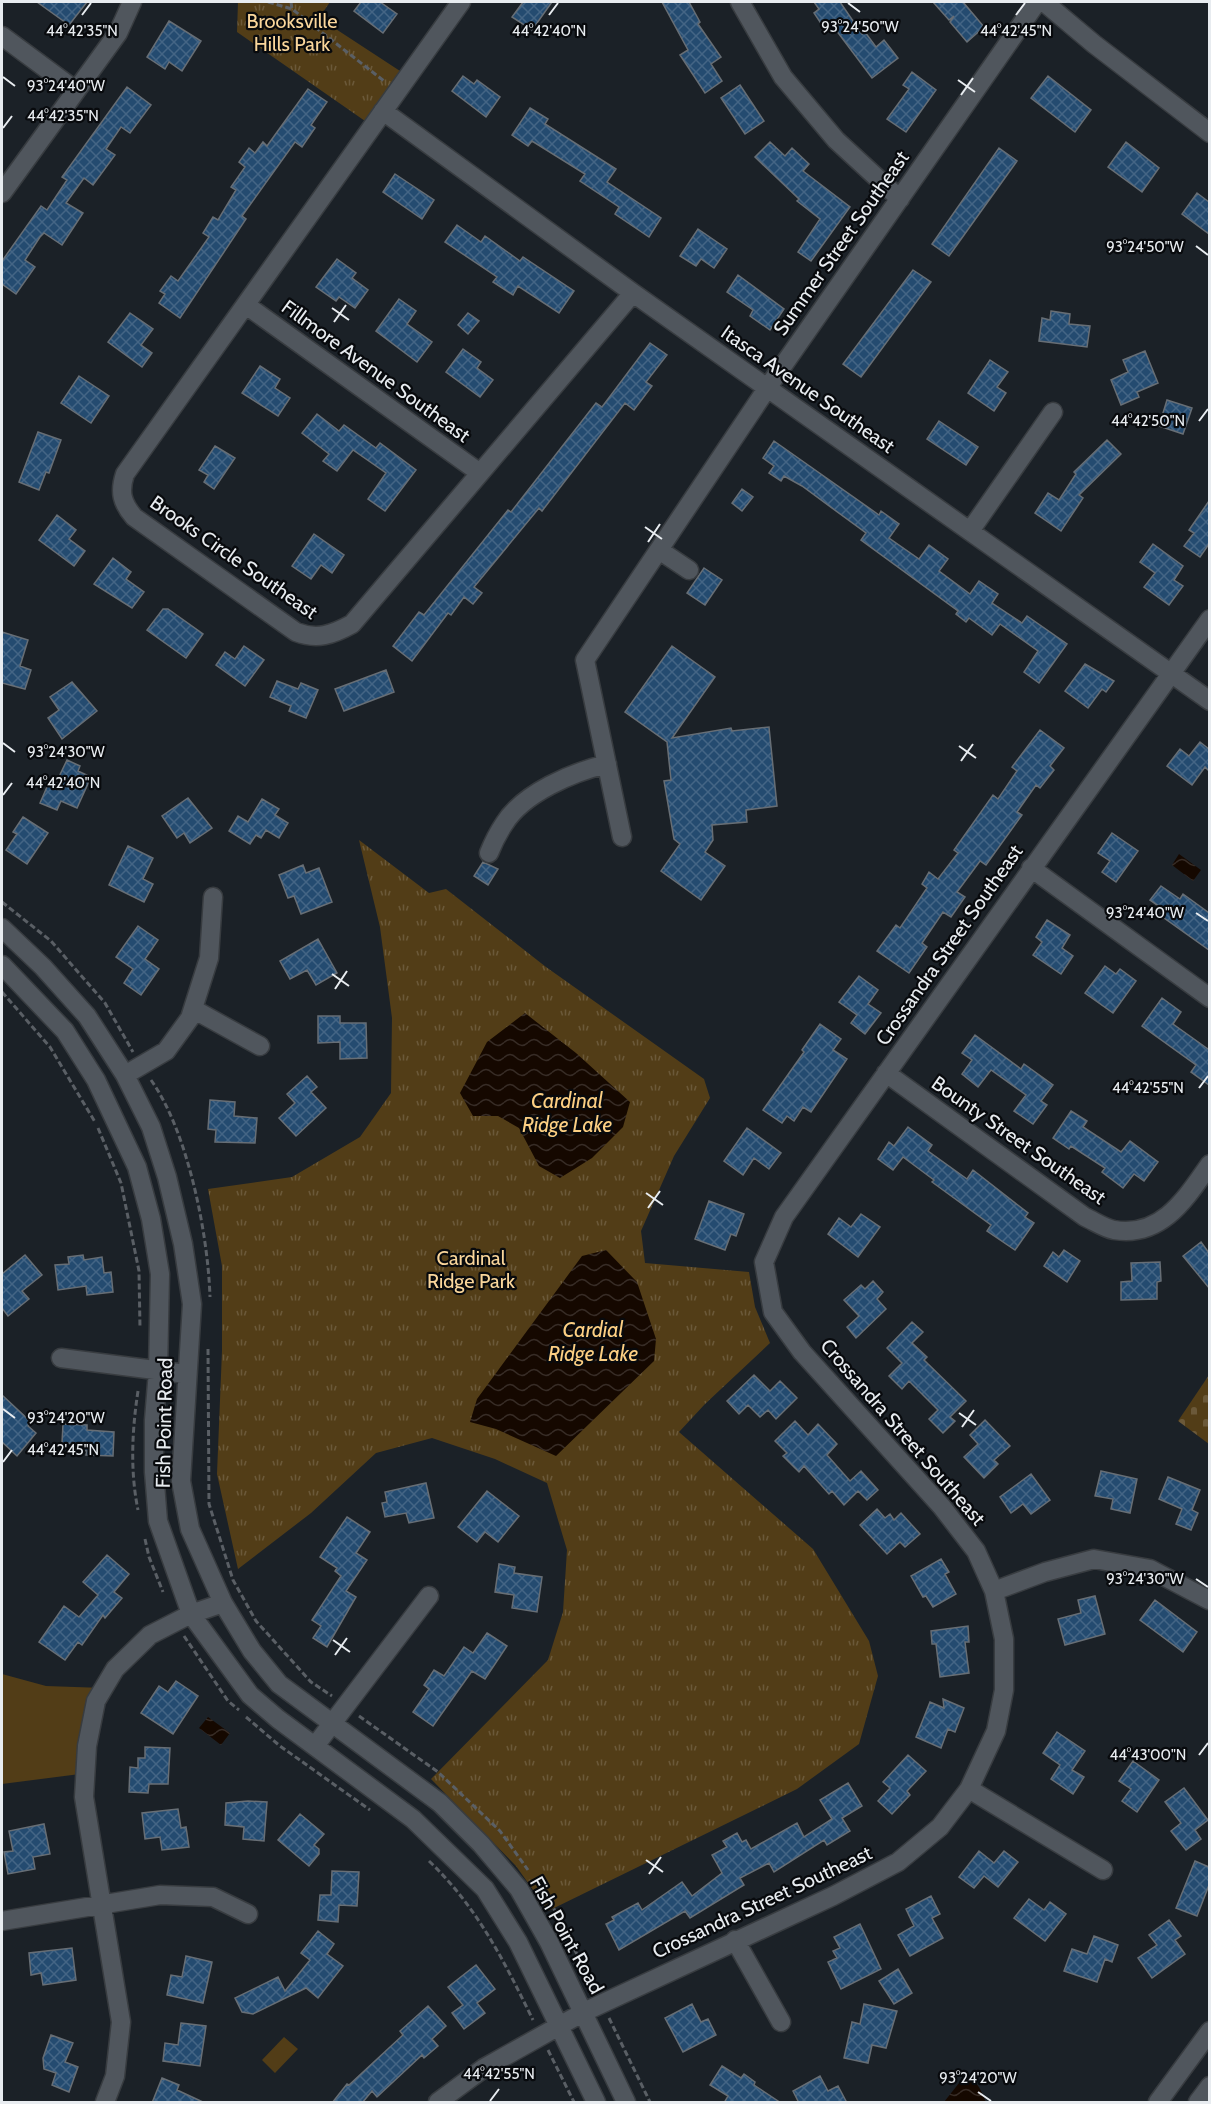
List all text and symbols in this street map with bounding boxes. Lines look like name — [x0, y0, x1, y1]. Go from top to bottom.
park label: Brooksville Hills Park — [247, 9, 337, 56]
text: 93°24'50"W — [821, 18, 900, 36]
text: 44°42'35"N — [46, 22, 118, 40]
text: 44°42'40"N — [512, 22, 586, 40]
text: 44°42'45"N — [980, 22, 1052, 40]
text: 93°24'40"W — [27, 77, 106, 95]
text: 44°42'35"N — [27, 107, 99, 125]
street label: Summer Street Southeast — [768, 146, 914, 340]
text: 93°24'50"W — [1106, 238, 1185, 256]
street label: Fillmore Avenue Southeast — [277, 295, 475, 448]
street label: Itasca Avenue Southeast — [717, 320, 900, 458]
text: 44°42'50"N — [1111, 412, 1185, 430]
street label: Brooks Circle Southeast — [146, 490, 323, 624]
text: 93°24'30"W — [27, 743, 106, 761]
text: 44°42'40"N — [26, 774, 100, 792]
street label: Crossandra Street Southeast — [870, 840, 1028, 1050]
text: 93°24'40"W — [1106, 904, 1185, 922]
street label: Bounty Street Southeast — [927, 1071, 1111, 1209]
text: 44°42'55"N — [1112, 1079, 1184, 1097]
water label: Cardinal Ridge Lake — [522, 1088, 612, 1137]
park label: Cardinal Ridge Park — [427, 1246, 515, 1293]
water label: Cardial Ridge Lake — [548, 1317, 638, 1366]
street label: Crossandra Street Southeast — [815, 1334, 991, 1530]
street label: Fish Point Road — [151, 1358, 177, 1488]
text: 93°24'20"W — [27, 1409, 105, 1427]
text: 44°42'45"N — [27, 1441, 99, 1459]
text: 93°24'30"W — [1106, 1570, 1185, 1588]
text: 44°43'00"N — [1110, 1746, 1186, 1764]
street label: Crossandra Street Southeast — [648, 1840, 876, 1963]
street label: Fish Point Road — [525, 1872, 609, 1998]
text: 44°42'55"N — [463, 2065, 535, 2083]
text: 93°24'20"W — [939, 2069, 1017, 2087]

